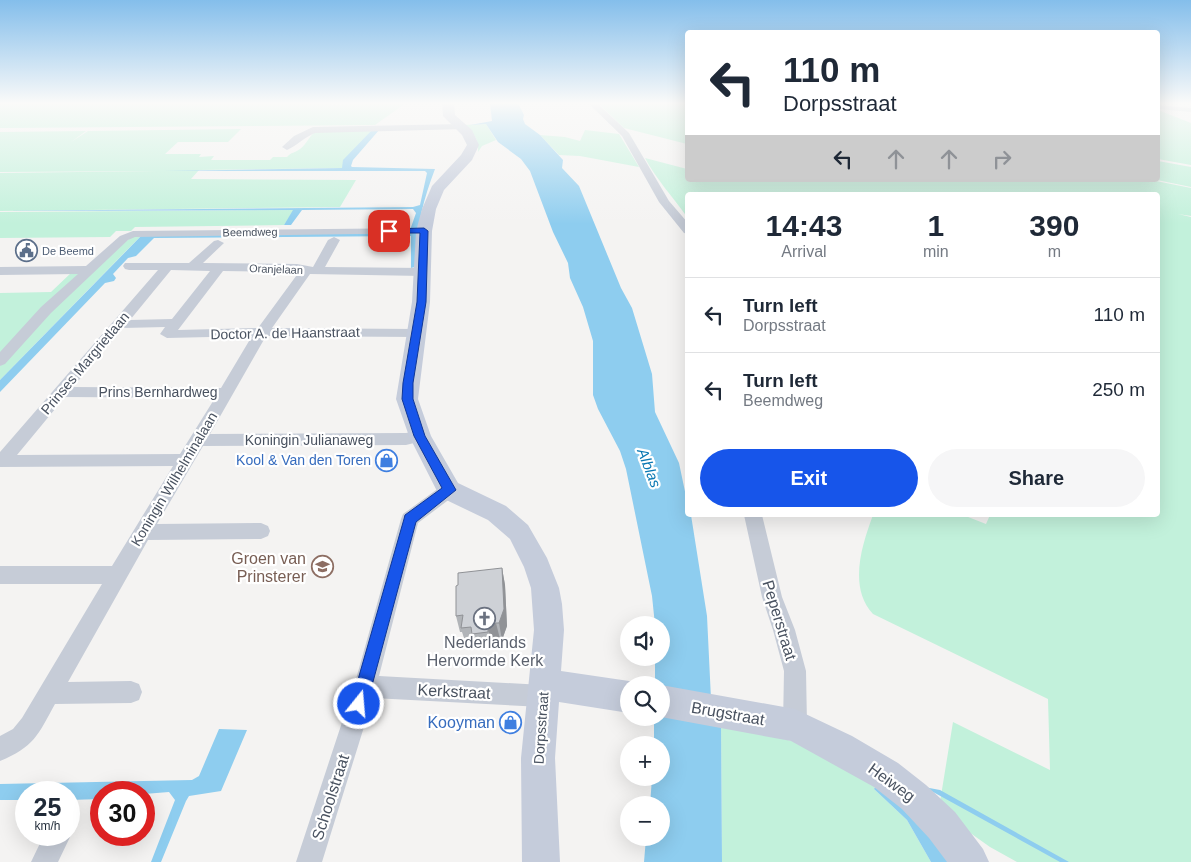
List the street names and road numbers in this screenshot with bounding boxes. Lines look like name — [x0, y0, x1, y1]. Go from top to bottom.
street label: Beemdweg — [222, 226, 278, 238]
street label: Oranjelaan — [249, 262, 303, 276]
street label: Prinses Margrietlaan — [38, 309, 132, 417]
street label: Doctor A. de Haanstraat — [210, 324, 360, 342]
street label: Prins Bernhardweg — [98, 384, 218, 400]
street label: Koningin Wilhelminalaan — [128, 409, 220, 549]
street label: Koningin Julianaweg — [245, 432, 373, 448]
street label: Peperstraat — [759, 578, 800, 663]
street label: Kerkstraat — [417, 681, 491, 702]
street label: Dorpsstraat — [530, 691, 552, 765]
street label: Brugstraat — [690, 699, 766, 728]
street label: Schoolstraat — [309, 752, 352, 842]
street label: Heiweg — [865, 760, 918, 805]

